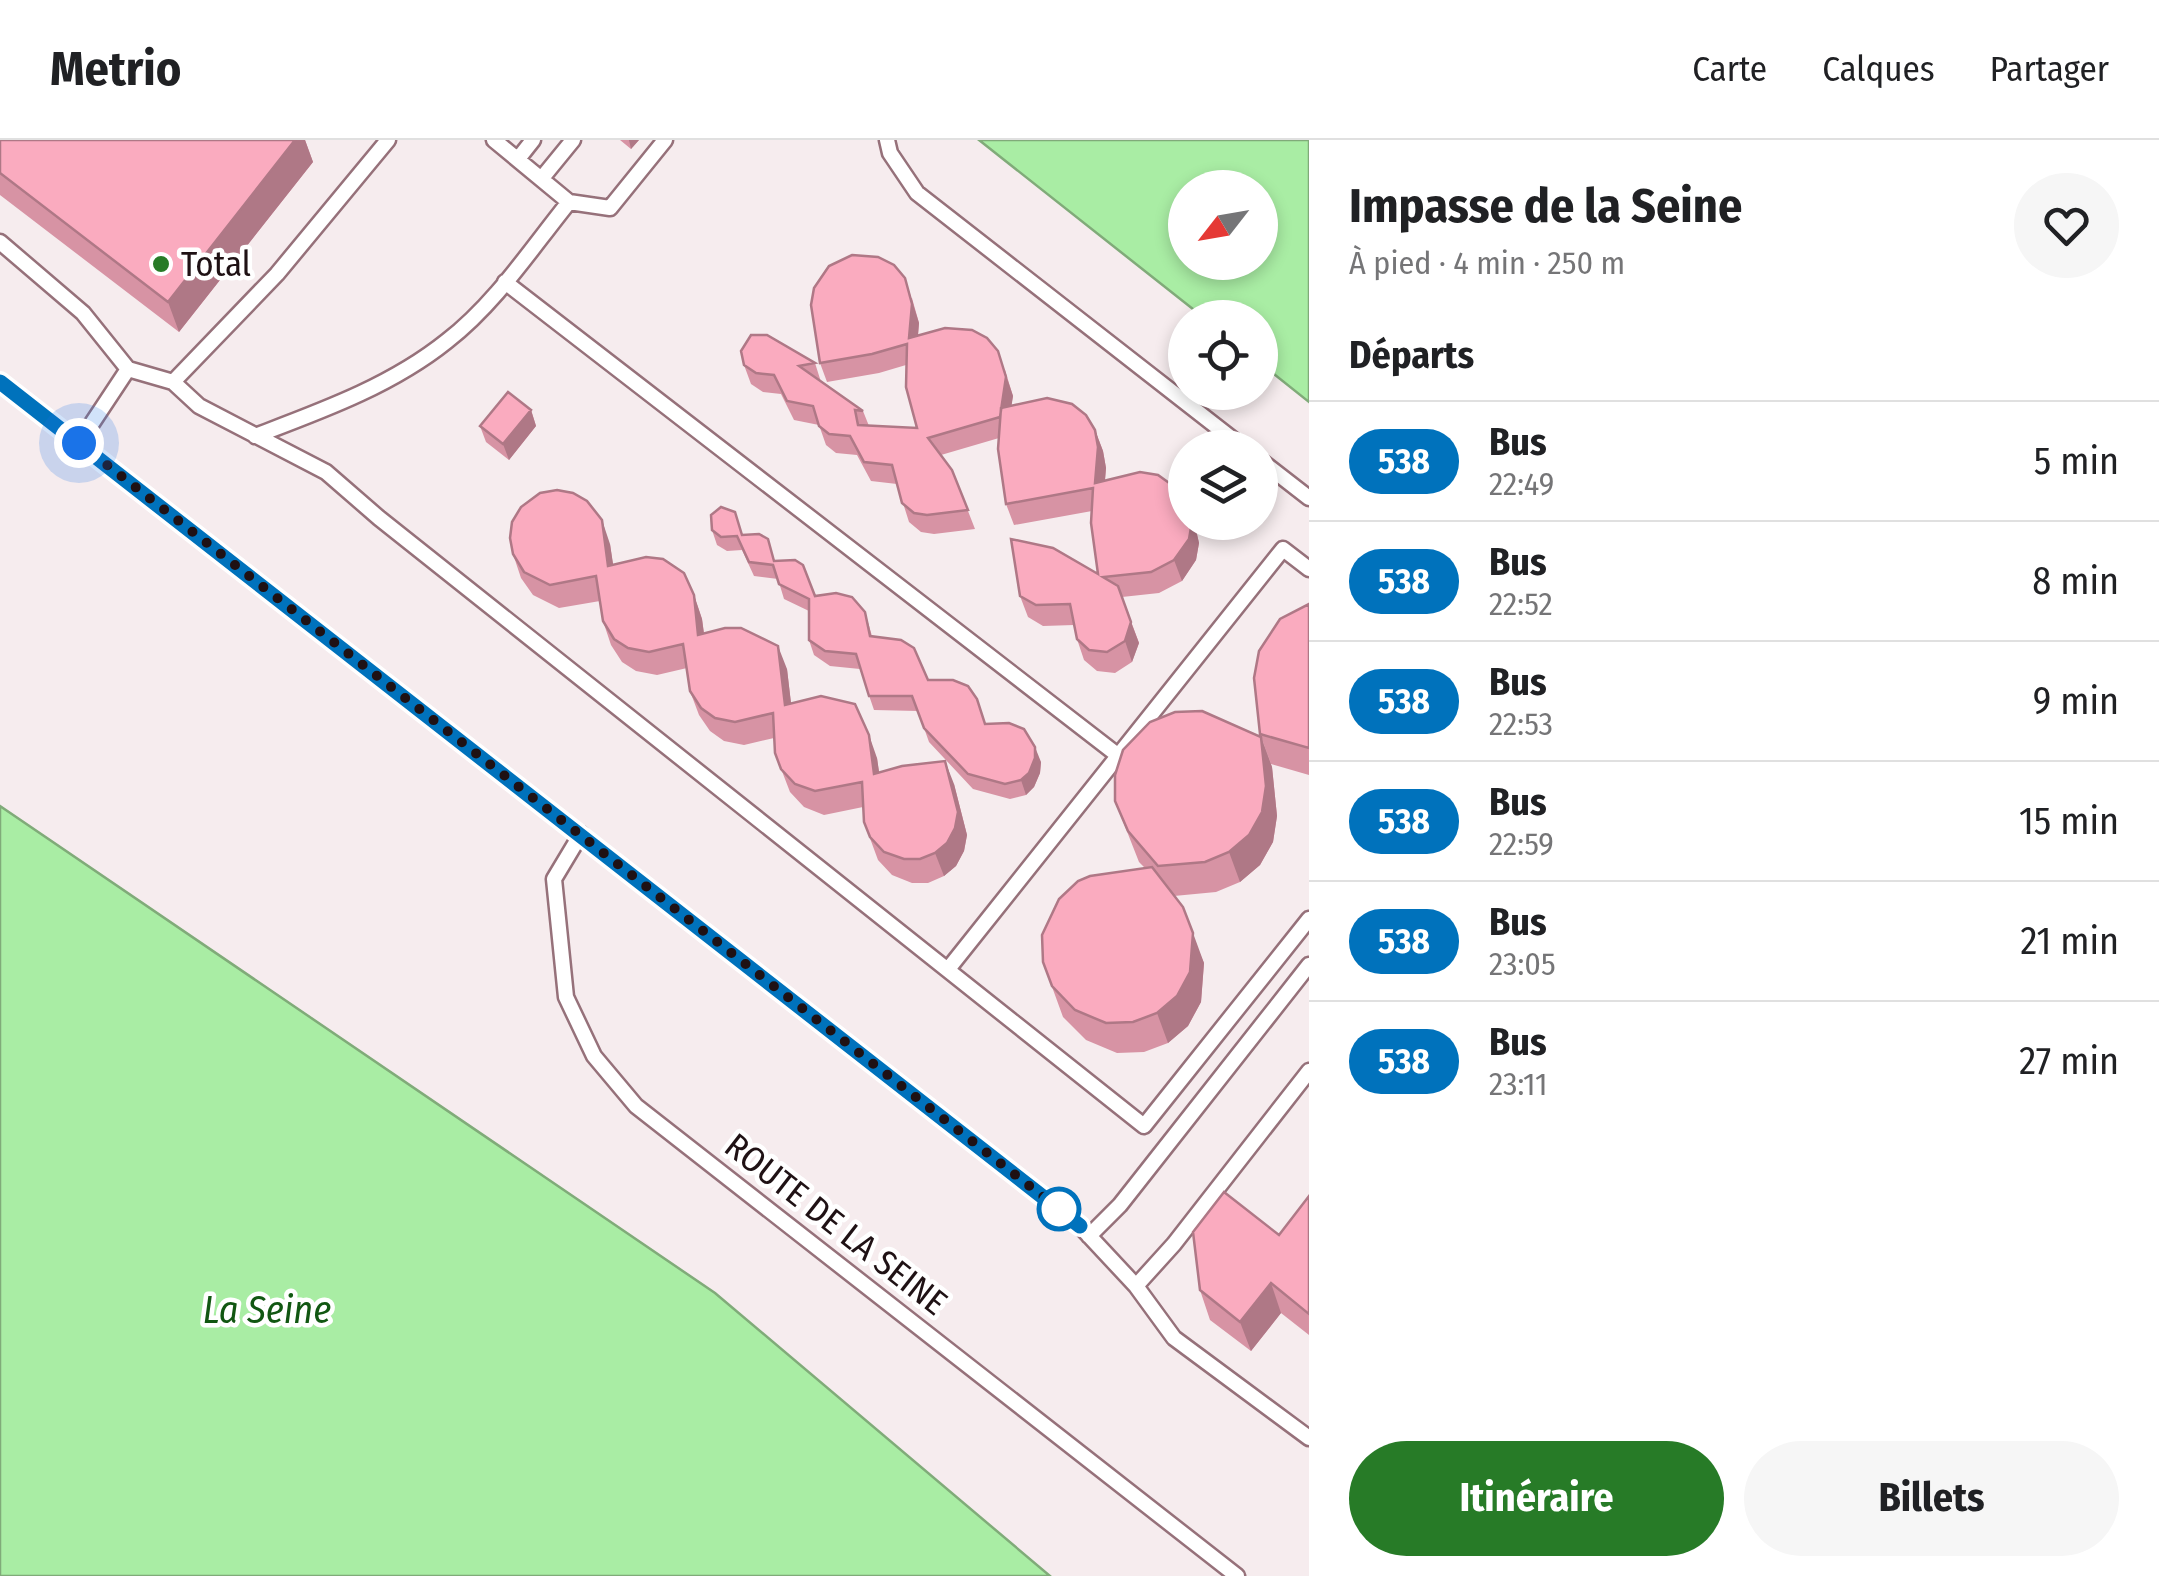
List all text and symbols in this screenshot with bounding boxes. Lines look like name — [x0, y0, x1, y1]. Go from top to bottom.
text: Metrio — [50, 40, 181, 98]
text: Carte — [1692, 48, 1767, 90]
text: Calques — [1822, 48, 1935, 90]
text: Partager — [1990, 48, 2109, 90]
north arrow — [1168, 170, 1278, 280]
map controls — [1168, 170, 1278, 540]
button: heart — [2014, 173, 2119, 278]
text: Impasse de la Seine — [1349, 177, 1742, 235]
place label: Total — [181, 243, 251, 285]
text: À pied · 4 min · 250 m — [1349, 244, 1625, 282]
marker: Total — [150, 253, 172, 275]
button: locate — [1168, 300, 1278, 410]
text: Départs — [1349, 332, 1474, 378]
your location — [54, 418, 104, 468]
text: Bus — [1489, 419, 1547, 465]
button: layers — [1168, 430, 1278, 540]
text: 5 min — [2034, 438, 2119, 484]
text: 538 — [1378, 440, 1430, 482]
text: 22:49 — [1489, 465, 1554, 503]
text: Bus — [1489, 539, 1547, 585]
text: 8 min — [2032, 558, 2119, 604]
text: 538 — [1378, 560, 1430, 602]
text: 22:52 — [1489, 585, 1553, 623]
text: Bus — [1489, 659, 1547, 705]
text: 9 min — [2033, 678, 2119, 724]
text: 538 — [1378, 680, 1430, 722]
text: 22:53 — [1489, 705, 1553, 743]
text: Bus — [1489, 779, 1547, 825]
text: 15 min — [2019, 798, 2119, 844]
text: 538 — [1378, 800, 1430, 842]
text: 22:59 — [1489, 825, 1554, 863]
text: Bus — [1489, 899, 1547, 945]
text: 21 min — [2021, 918, 2119, 964]
text: 538 — [1378, 920, 1430, 962]
text: 23:05 — [1489, 945, 1556, 983]
text: Bus — [1489, 1019, 1547, 1065]
text: 27 min — [2019, 1038, 2119, 1084]
text: 538 — [1378, 1040, 1430, 1082]
text: 23:11 — [1489, 1065, 1547, 1103]
street label: ROUTE DE LA SEINE — [717, 1124, 955, 1324]
unlabelled marker — [1038, 1188, 1080, 1230]
water label: La Seine — [203, 1287, 331, 1333]
button: Itinéraire — [1349, 1441, 1724, 1556]
button: Billets — [1744, 1441, 2119, 1556]

